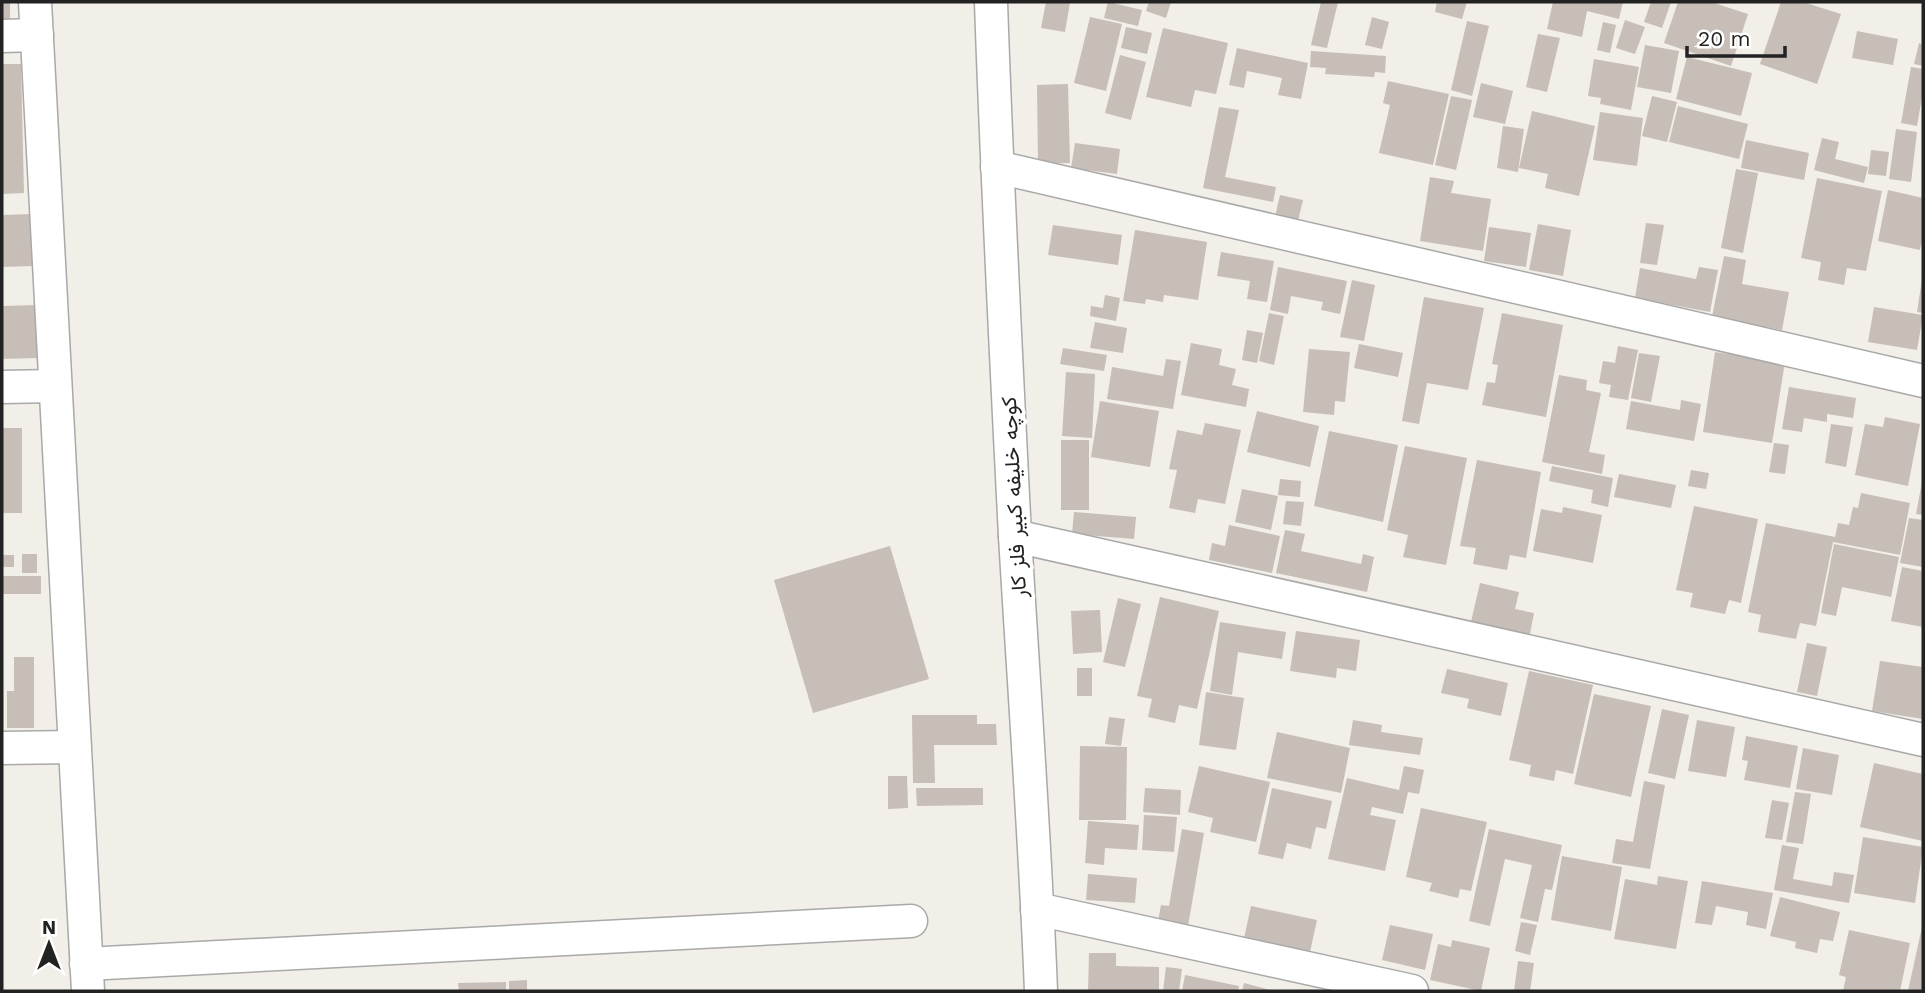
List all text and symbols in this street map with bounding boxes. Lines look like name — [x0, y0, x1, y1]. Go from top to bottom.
scale bar — [1687, 14, 1785, 58]
text: 20 m — [1698, 26, 1750, 51]
street label: کوچه خلیفه کبیر فلز کار — [996, 396, 1033, 599]
north arrow — [14, 909, 84, 979]
text: N — [42, 916, 56, 939]

